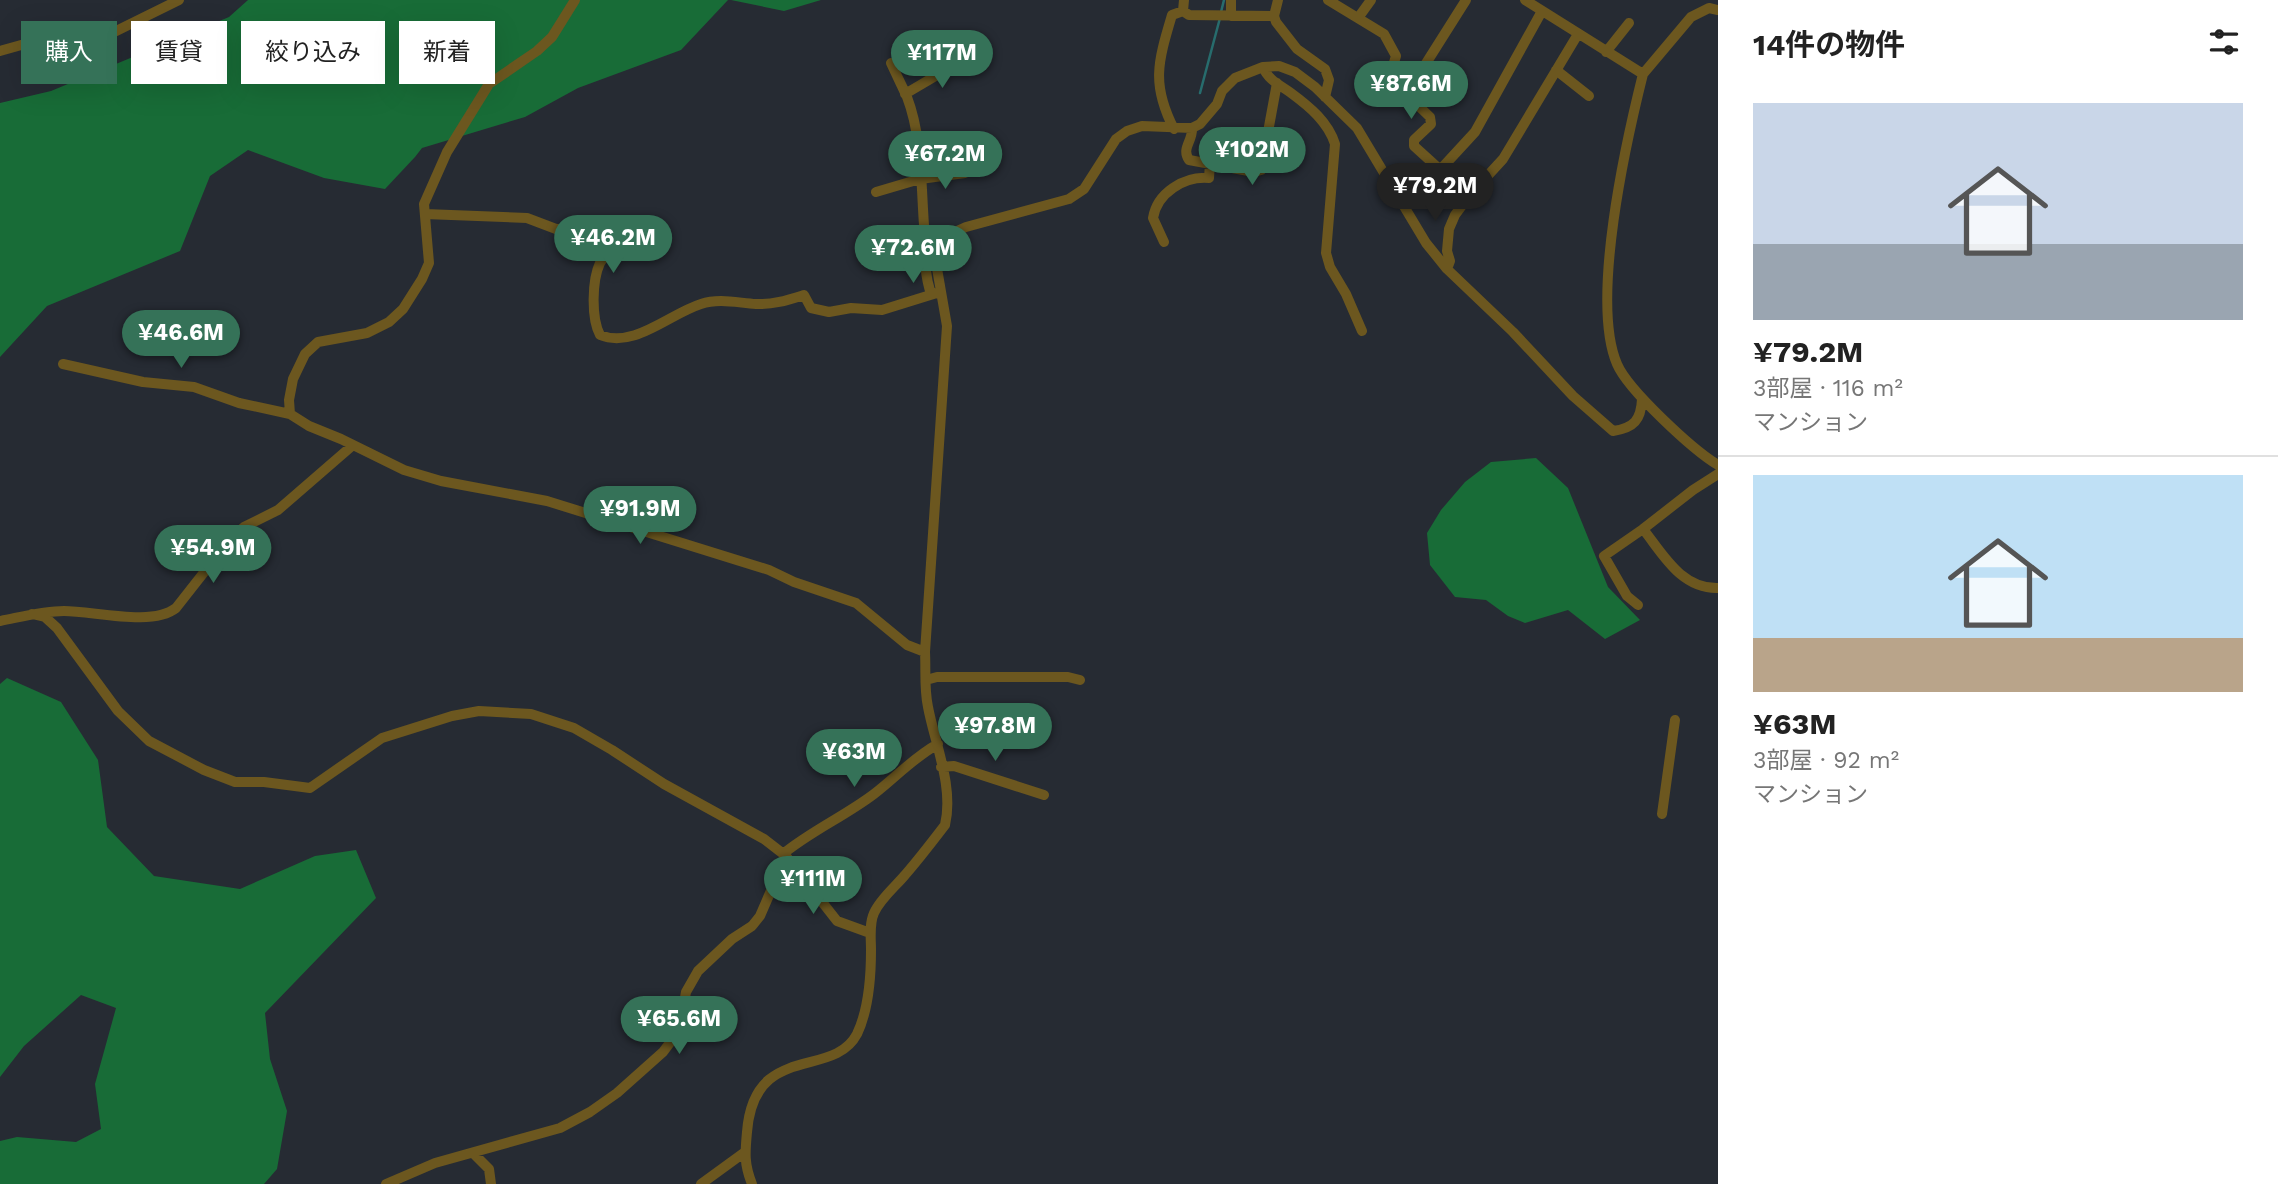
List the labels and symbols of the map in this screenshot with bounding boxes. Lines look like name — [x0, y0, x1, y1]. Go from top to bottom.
pin: ¥117M — [893, 31, 991, 90]
pin: ¥87.6M — [1354, 61, 1468, 121]
pin: ¥102M — [1203, 128, 1301, 187]
pin: ¥67.2M — [888, 132, 1002, 191]
pin: ¥79.2M — [1378, 164, 1492, 223]
pin: ¥46.2M — [556, 216, 670, 275]
pin: ¥72.6M — [856, 226, 970, 285]
pin: ¥46.6M — [124, 310, 238, 370]
pin: ¥91.9M — [583, 486, 697, 546]
pin: ¥54.9M — [156, 526, 270, 585]
pin: ¥97.8M — [938, 704, 1052, 763]
pin: ¥63M — [813, 730, 895, 789]
pin: ¥111M — [764, 856, 862, 916]
pin: ¥65.6M — [622, 996, 736, 1056]

